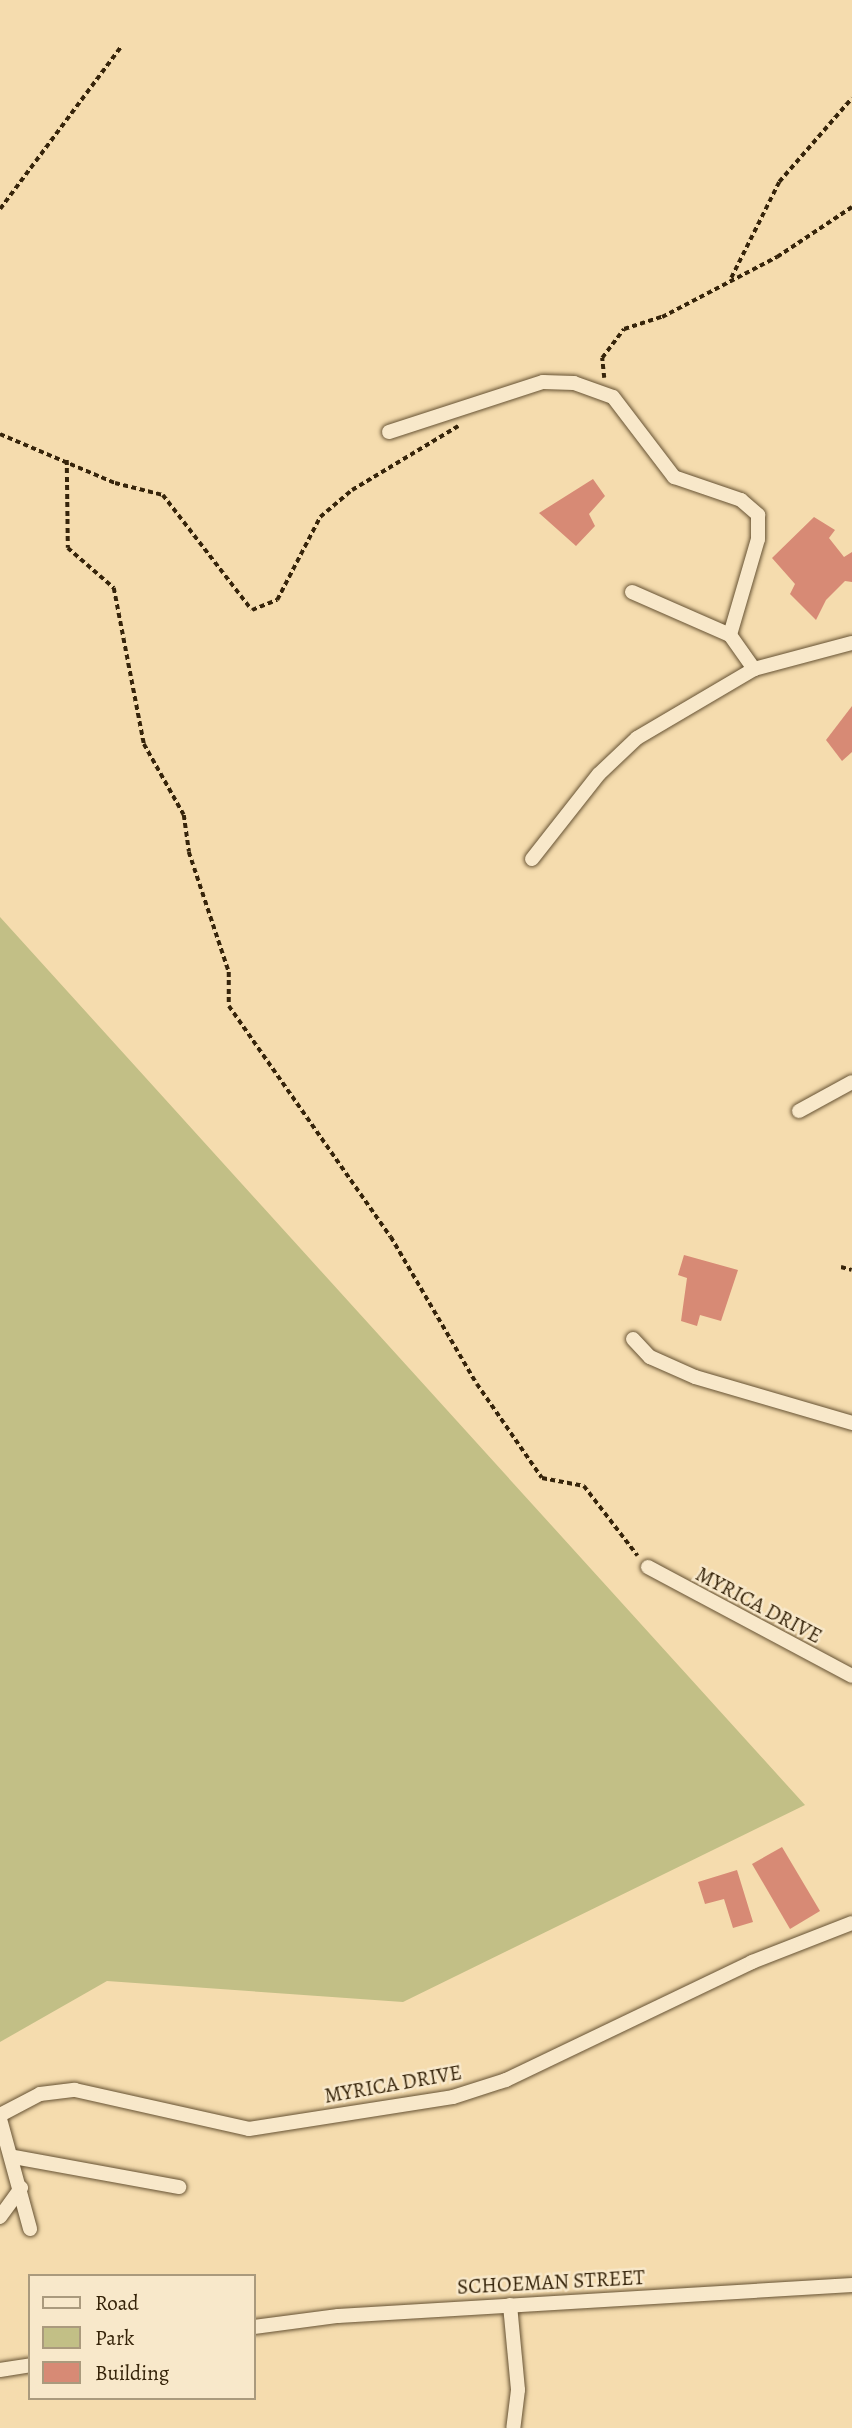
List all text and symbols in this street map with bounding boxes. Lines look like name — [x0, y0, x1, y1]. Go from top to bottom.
street label: MYRICA DRIVE — [692, 1561, 826, 1649]
street label: MYRICA DRIVE — [322, 2060, 464, 2108]
street label: SCHOEMAN STREET — [456, 2264, 646, 2300]
legend — [28, 2274, 256, 2400]
text: Road — [95, 2289, 139, 2317]
text: Park — [95, 2324, 134, 2352]
text: Building — [95, 2359, 169, 2387]

